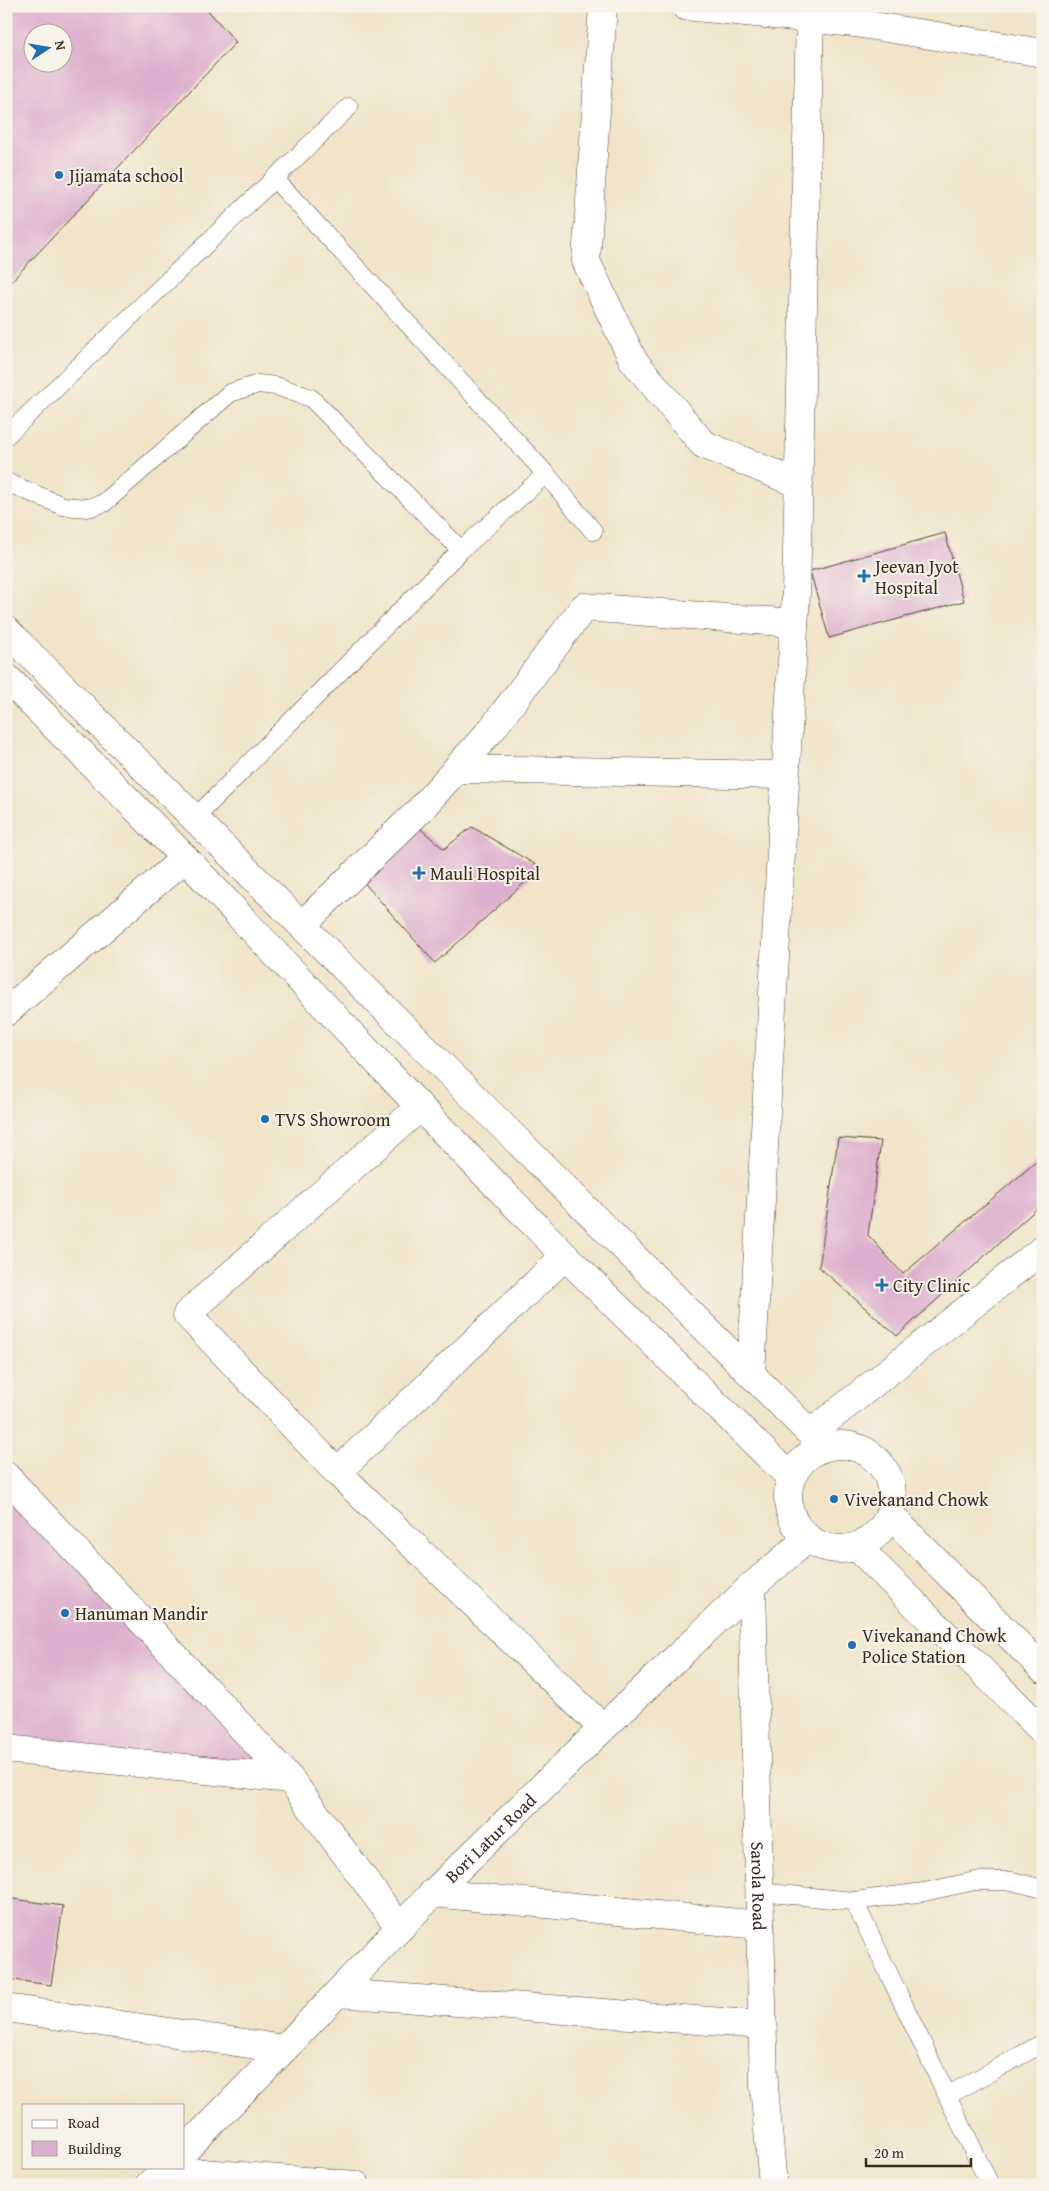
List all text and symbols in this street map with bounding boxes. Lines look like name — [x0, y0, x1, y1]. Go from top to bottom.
north arrow — [22, 22, 72, 72]
text: N — [50, 39, 72, 53]
place label: Jijamata school — [67, 162, 184, 189]
marker: Jijamata school — [53, 169, 65, 181]
place label: Jeevan Jyot Hospital — [873, 553, 959, 601]
marker: Jeevan Jyot Hospital — [857, 569, 871, 583]
place label: Mauli Hospital — [430, 860, 540, 887]
marker: Mauli Hospital — [412, 866, 426, 880]
place label: TVS Showroom — [275, 1106, 391, 1133]
marker: TVS Showroom — [259, 1113, 271, 1125]
place label: City Clinic — [893, 1272, 970, 1299]
marker: City Clinic — [875, 1278, 889, 1292]
place label: Vivekanand Chowk — [844, 1486, 989, 1513]
marker: Vivekanand Chowk — [828, 1493, 840, 1505]
place label: Hanuman Mandir — [75, 1600, 209, 1627]
marker: Hanuman Mandir — [59, 1607, 71, 1619]
place label: Vivekanand Chowk Police Station — [862, 1622, 1007, 1670]
marker: Vivekanand Chowk Police Station — [846, 1639, 858, 1651]
street label: Bori Latur Road — [438, 1787, 542, 1889]
street label: Sarola Road — [745, 1841, 774, 1931]
legend — [22, 2104, 185, 2168]
text: Road — [68, 2112, 99, 2133]
scale bar — [866, 2136, 972, 2168]
text: Building — [68, 2138, 122, 2159]
text: 20 m — [874, 2142, 905, 2163]

